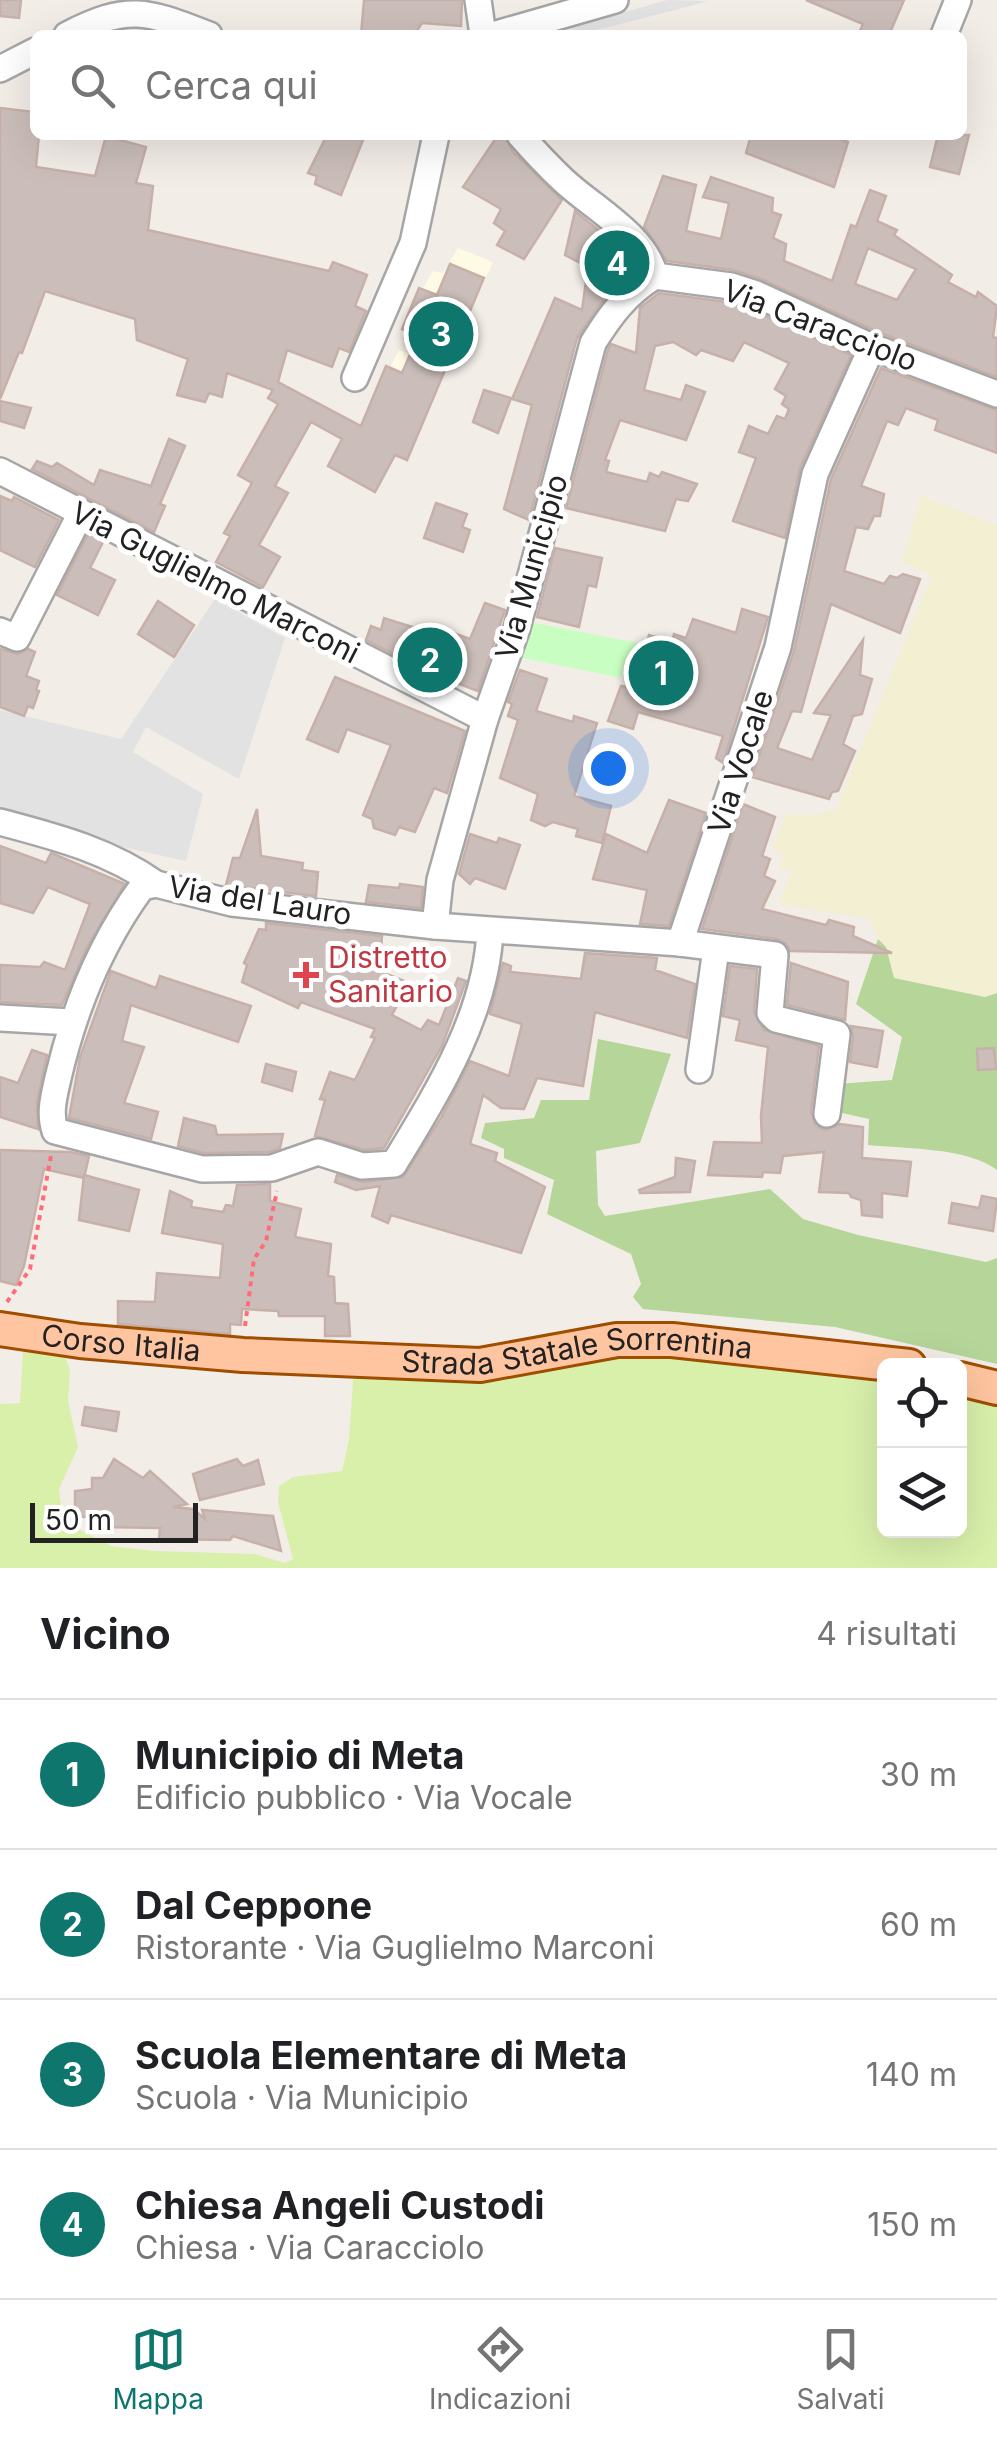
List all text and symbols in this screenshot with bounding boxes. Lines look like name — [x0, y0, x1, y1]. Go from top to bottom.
search box — [30, 30, 967, 140]
icon: search — [65, 58, 120, 113]
text: Cerca qui — [145, 62, 318, 108]
pin: 4 — [584, 226, 650, 300]
street label: Via Caracciolo — [718, 272, 922, 379]
pin: 3 — [408, 296, 474, 372]
street label: Via Municipio — [487, 470, 575, 664]
street label: Via Guglielmo Marconi — [65, 494, 366, 670]
pin: 2 — [398, 622, 462, 698]
pin: 1 — [628, 636, 694, 710]
street label: Via Vocale — [700, 685, 780, 838]
your location — [583, 743, 634, 794]
street label: Via del Lauro — [166, 868, 354, 932]
place label: Distretto Sanitario — [328, 939, 453, 1009]
marker: Distretto Sanitario — [293, 962, 319, 988]
street label: Corso Italia — [39, 1316, 202, 1368]
street label: Strada Statale Sorrentina — [401, 1320, 754, 1382]
map controls — [877, 1358, 967, 1538]
button: locate — [877, 1358, 967, 1448]
button: layers — [877, 1448, 967, 1538]
scale bar — [30, 1498, 198, 1542]
text: 50 m — [45, 1503, 112, 1537]
text: Vicino — [40, 1608, 171, 1659]
text: 4 risultati — [816, 1614, 957, 1653]
text: Municipio di Meta — [135, 1732, 465, 1778]
text: 1 — [66, 1755, 79, 1794]
text: 30 m — [880, 1755, 957, 1794]
text: Edificio pubblico · Via Vocale — [135, 1778, 573, 1817]
text: Dal Ceppone — [135, 1882, 372, 1928]
text: 2 — [62, 1905, 83, 1944]
text: 60 m — [880, 1905, 957, 1944]
text: Ristorante · Via Guglielmo Marconi — [135, 1928, 654, 1967]
text: Scuola Elementare di Meta — [135, 2032, 627, 2078]
text: 3 — [62, 2055, 83, 2094]
text: 140 m — [866, 2055, 957, 2094]
text: Scuola · Via Municipio — [135, 2078, 469, 2117]
text: Chiesa Angeli Custodi — [135, 2182, 544, 2228]
text: 4 — [62, 2205, 83, 2244]
text: 150 m — [867, 2205, 957, 2244]
text: Chiesa · Via Caracciolo — [135, 2228, 484, 2267]
tab: Mappa — [113, 2322, 204, 2416]
tab: Indicazioni — [429, 2322, 571, 2416]
tab: Salvati — [797, 2322, 884, 2416]

